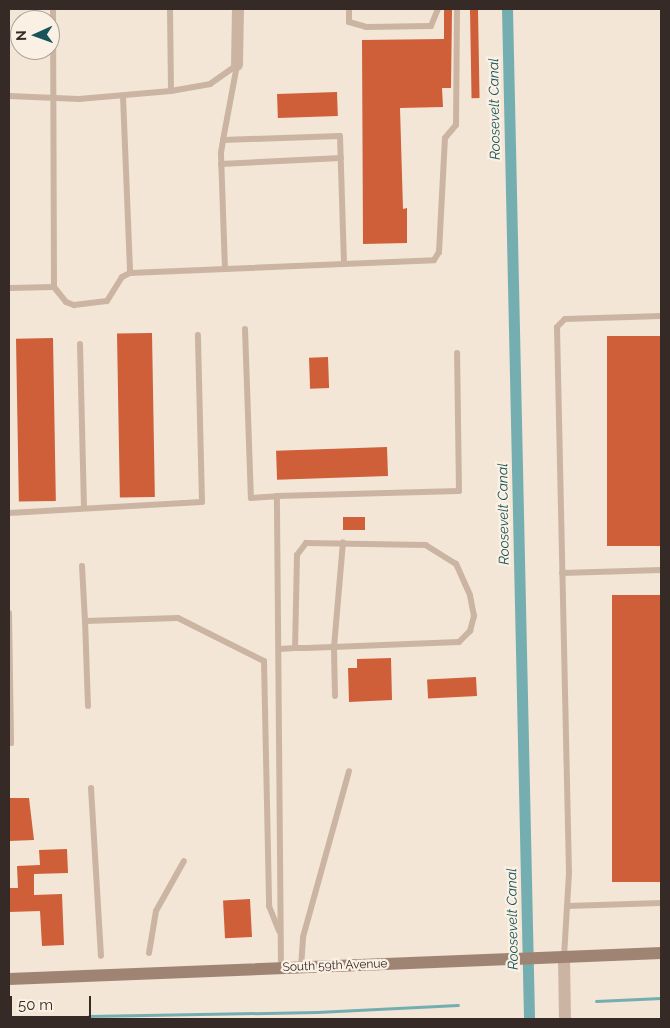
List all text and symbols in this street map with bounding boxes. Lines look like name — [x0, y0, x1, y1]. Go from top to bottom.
north arrow — [10, 10, 60, 60]
text: N — [13, 30, 29, 41]
water label: Roosevelt Canal — [485, 58, 503, 160]
water label: Roosevelt Canal — [494, 463, 512, 565]
water label: Roosevelt Canal — [503, 868, 521, 970]
street label: South 59th Avenue — [282, 957, 388, 975]
scale bar — [12, 986, 94, 1018]
text: 50 m — [18, 996, 53, 1014]

